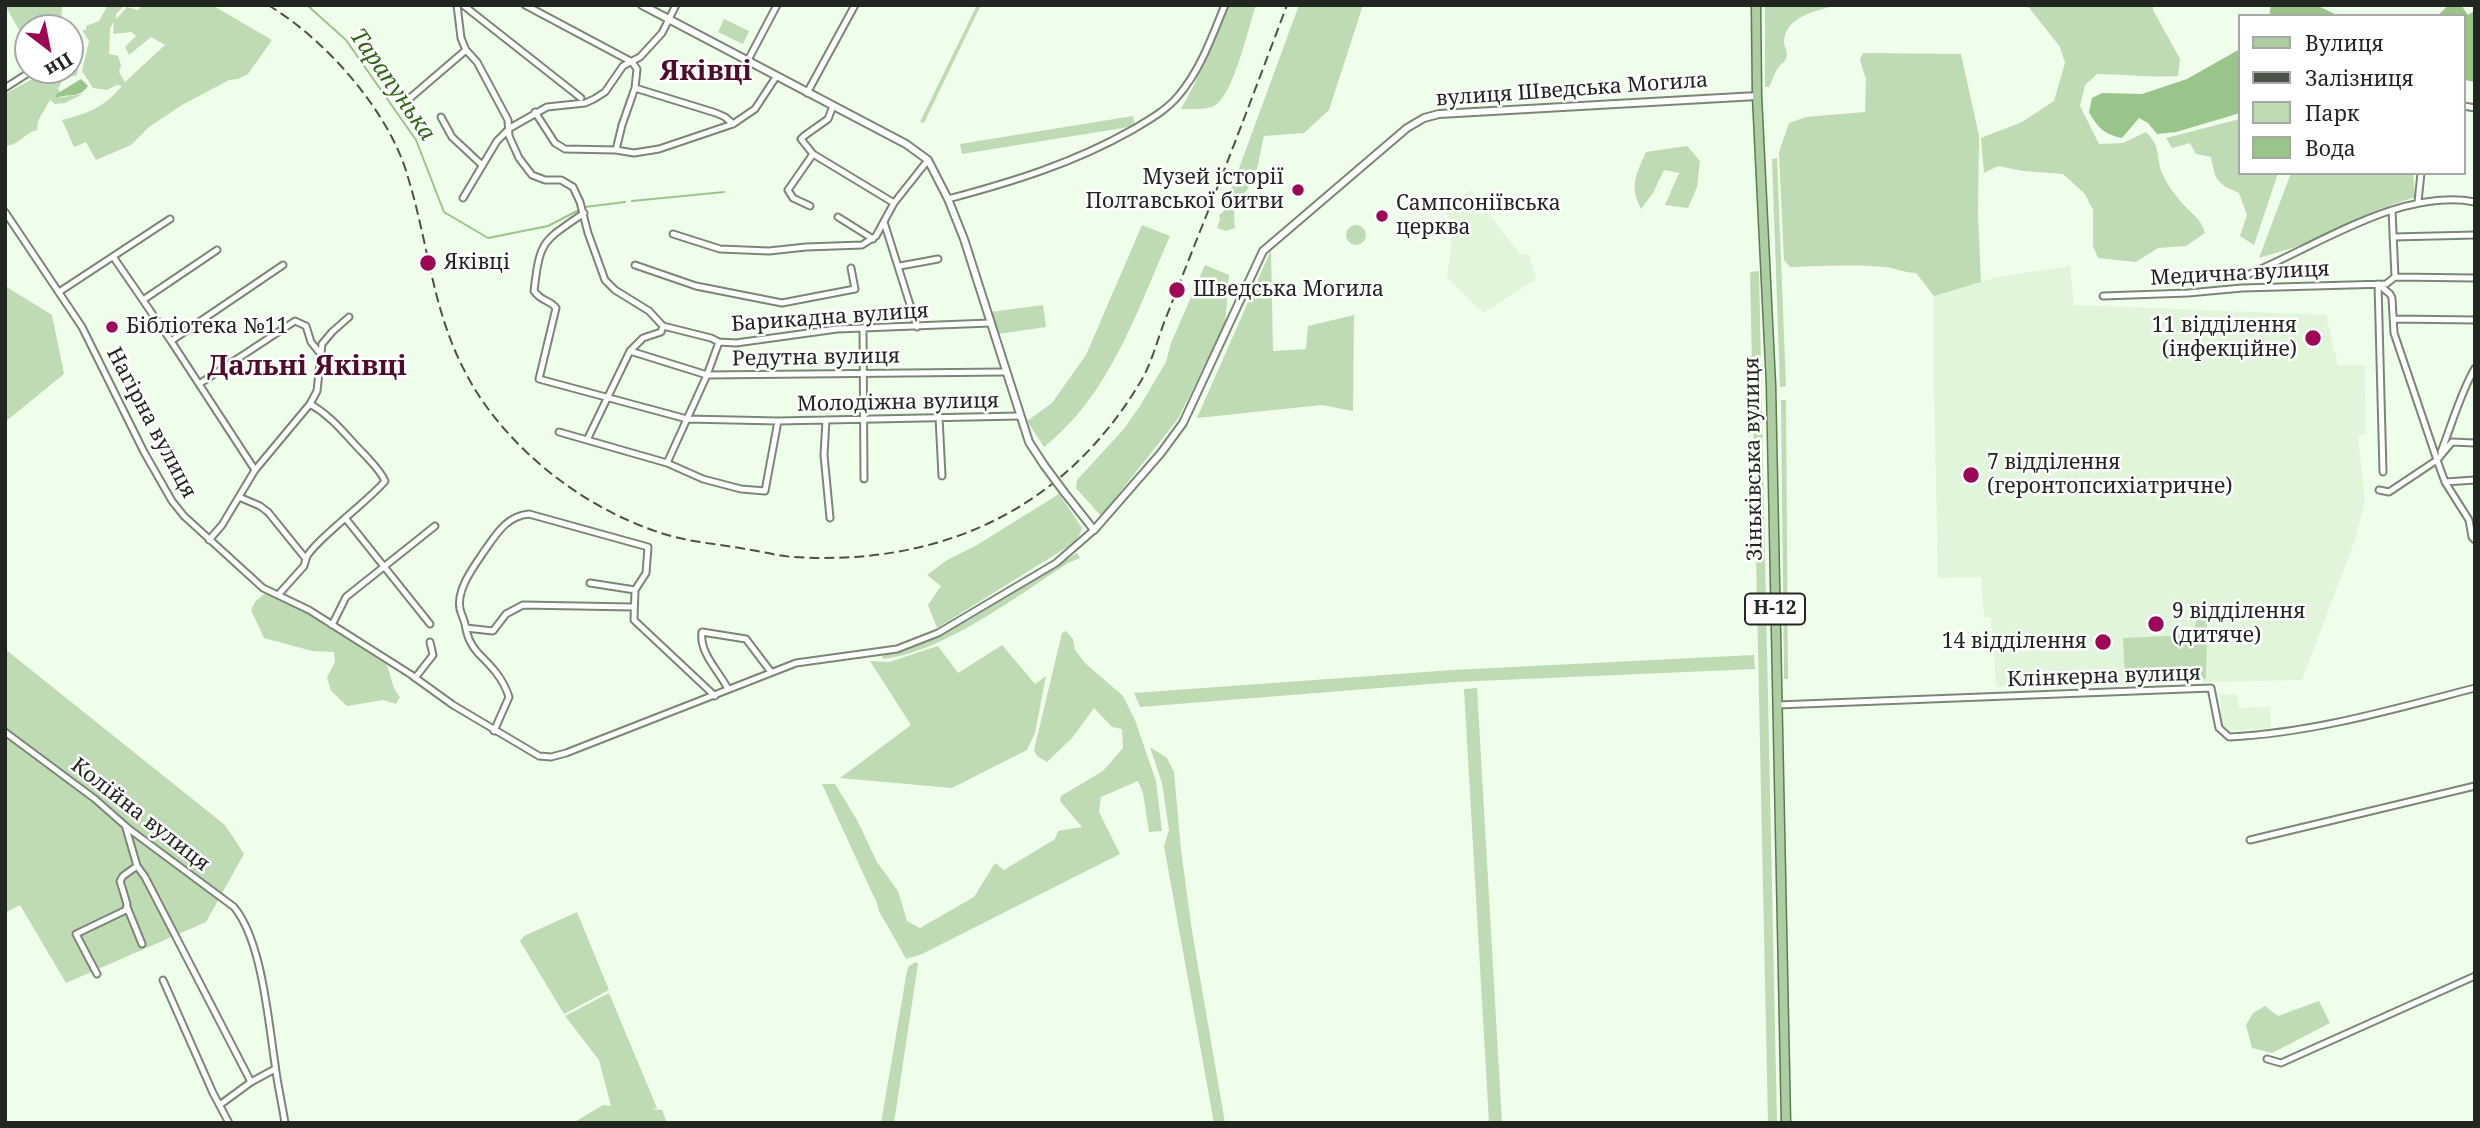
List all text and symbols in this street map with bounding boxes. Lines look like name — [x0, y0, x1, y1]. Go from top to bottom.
north arrow — [14, 14, 84, 84]
legend — [2238, 14, 2466, 175]
water label: Тарапунька — [343, 24, 441, 146]
text: Вулиця — [2305, 29, 2384, 57]
text: Пн — [40, 47, 78, 84]
district label: Яківці — [660, 55, 752, 89]
text: Залізниця — [2305, 64, 2414, 92]
street label: вулиця Шведська Могила — [1435, 68, 1709, 112]
text: Парк — [2305, 99, 2359, 127]
text: Вода — [2305, 134, 2356, 162]
place label: Музей історії Полтавської битви — [1086, 165, 1284, 215]
marker: Музей історії Полтавської битви — [1290, 182, 1306, 198]
place label: Сампсоніївська церква — [1396, 191, 1561, 241]
marker: Сампсоніївська церква — [1374, 208, 1390, 224]
place label: Яківці — [444, 250, 510, 276]
marker: Яківці — [418, 253, 438, 273]
street label: Медична вулиця — [2150, 257, 2330, 291]
place label: Шведська Могила — [1193, 277, 1384, 303]
marker: Шведська Могила — [1167, 280, 1187, 300]
street label: Барикадна вулиця — [730, 299, 930, 337]
place label: 11 відділення (інфекційне) — [2152, 313, 2297, 363]
place label: Бібліотека №11 — [126, 314, 288, 340]
marker: Бібліотека №11 — [104, 319, 120, 335]
marker: 11 відділення (інфекційне) — [2303, 328, 2323, 348]
street label: Нагірна вулиця — [101, 343, 201, 503]
street label: Редутна вулиця — [732, 344, 900, 372]
district label: Дальні Яківці — [207, 350, 407, 384]
street label: Зіньківська вулиця — [1740, 357, 1768, 561]
street label: Молодіжна вулиця — [797, 389, 999, 417]
place label: 7 відділення (геронтопсихіатричне) — [1987, 450, 2233, 500]
marker: 7 відділення (геронтопсихіатричне) — [1961, 465, 1981, 485]
road number: Н-12 — [1745, 594, 1805, 624]
place label: 9 відділення (дитяче) — [2172, 599, 2305, 649]
marker: 9 відділення (дитяче) — [2146, 614, 2166, 634]
place label: 14 відділення — [1942, 629, 2087, 655]
marker: 14 відділення — [2093, 632, 2113, 652]
street label: Клінкерна вулиця — [2007, 661, 2201, 693]
street label: Колійна вулиця — [66, 753, 214, 877]

